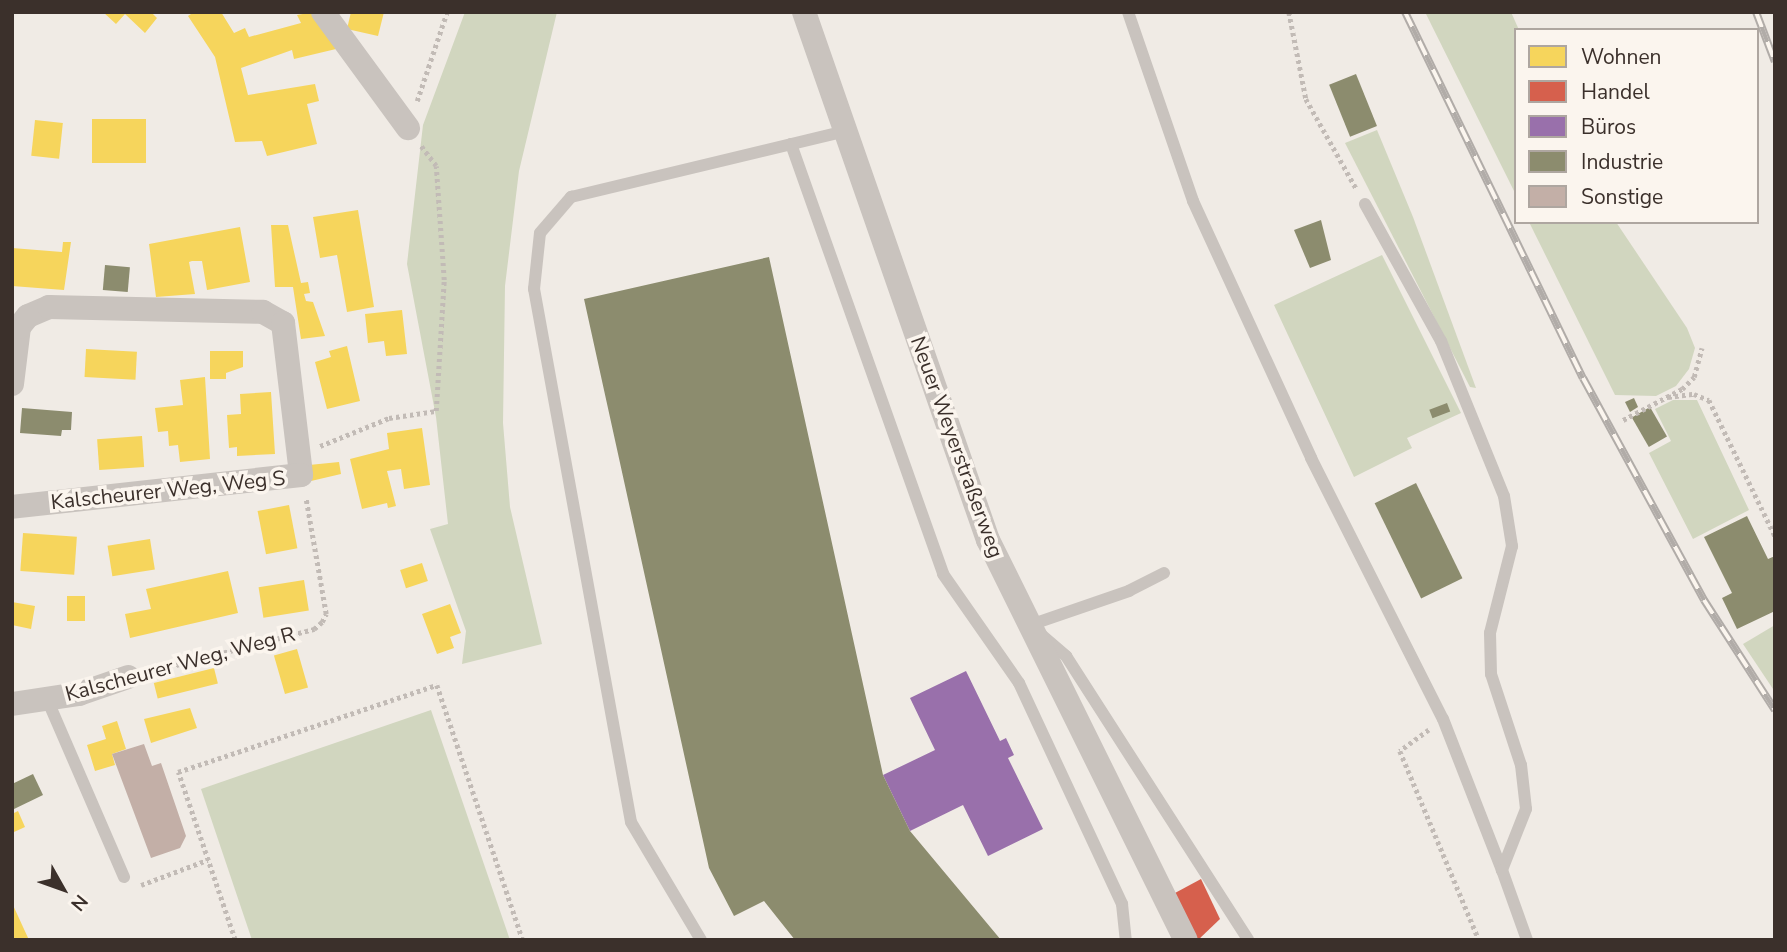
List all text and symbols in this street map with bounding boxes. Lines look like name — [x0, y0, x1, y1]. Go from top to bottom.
legend — [1514, 28, 1759, 224]
text: Wohnen — [1581, 43, 1662, 71]
text: Handel — [1581, 78, 1650, 106]
text: Büros — [1581, 113, 1636, 141]
text: Industrie — [1581, 148, 1663, 176]
text: Sonstige — [1581, 183, 1663, 211]
street label: Neuer Weyerstraßerweg — [905, 333, 1009, 561]
street label: Kalscheurer Weg, Weg S — [49, 465, 287, 515]
street label: Kalscheurer Weg, Weg R — [62, 621, 298, 707]
north arrow — [28, 854, 98, 924]
text: N — [65, 889, 94, 916]

